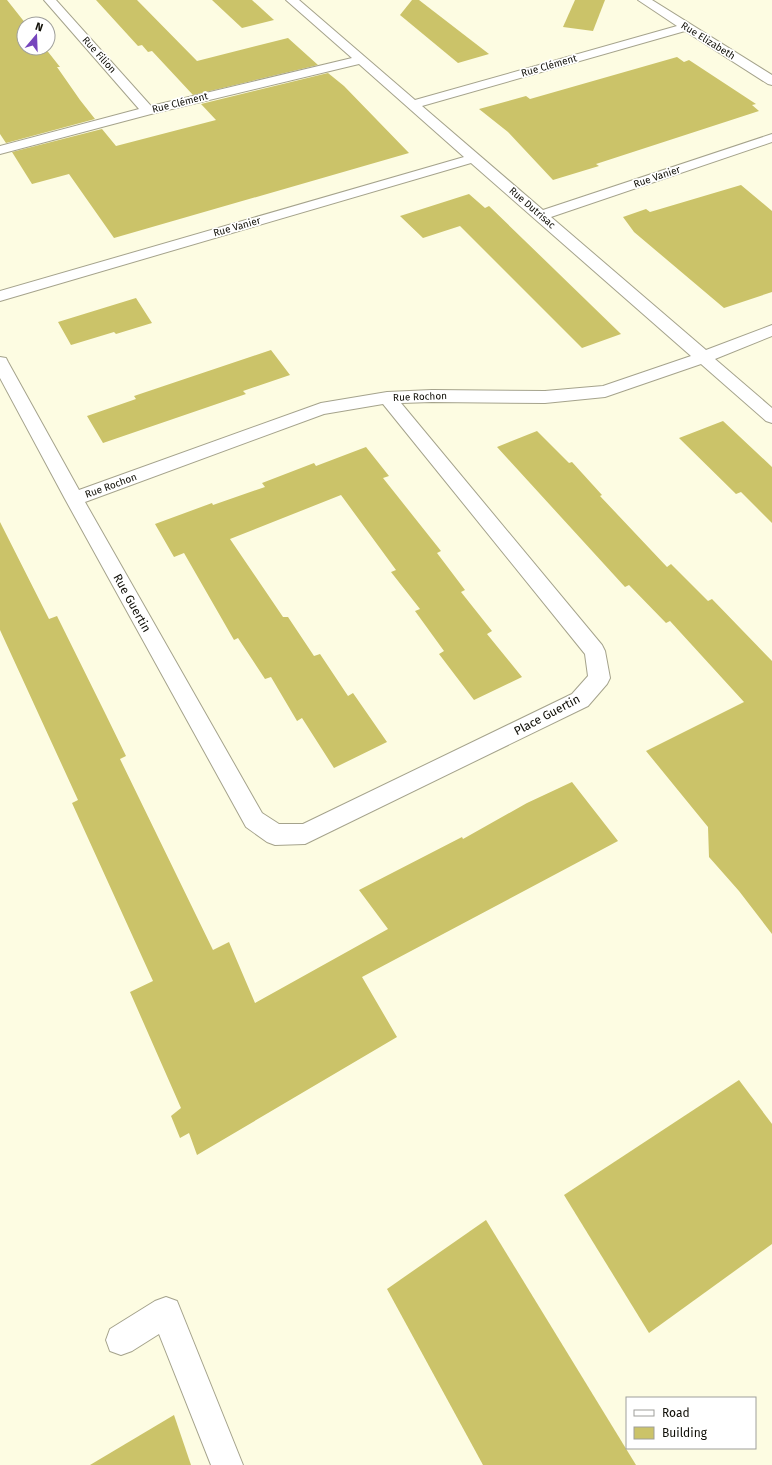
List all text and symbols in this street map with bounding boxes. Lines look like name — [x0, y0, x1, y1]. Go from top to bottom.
north arrow — [16, 16, 56, 56]
text: N — [34, 20, 45, 34]
street label: Rue Elizabeth — [679, 20, 737, 62]
street label: Rue Filion — [80, 34, 118, 76]
street label: Rue Clément — [520, 52, 579, 80]
street label: Rue Clément — [151, 90, 210, 116]
street label: Rue Vanier — [632, 163, 682, 191]
street label: Rue Dutrisac — [506, 185, 558, 231]
street label: Rue Vanier — [212, 215, 262, 239]
street label: Rue Rochon — [393, 390, 447, 404]
street label: Rue Rochon — [84, 471, 138, 501]
street label: Rue Guertin — [110, 571, 154, 635]
street label: Place Guertin — [512, 692, 582, 738]
legend — [626, 1397, 756, 1449]
text: Road — [662, 1406, 690, 1420]
text: Building — [662, 1426, 708, 1440]

